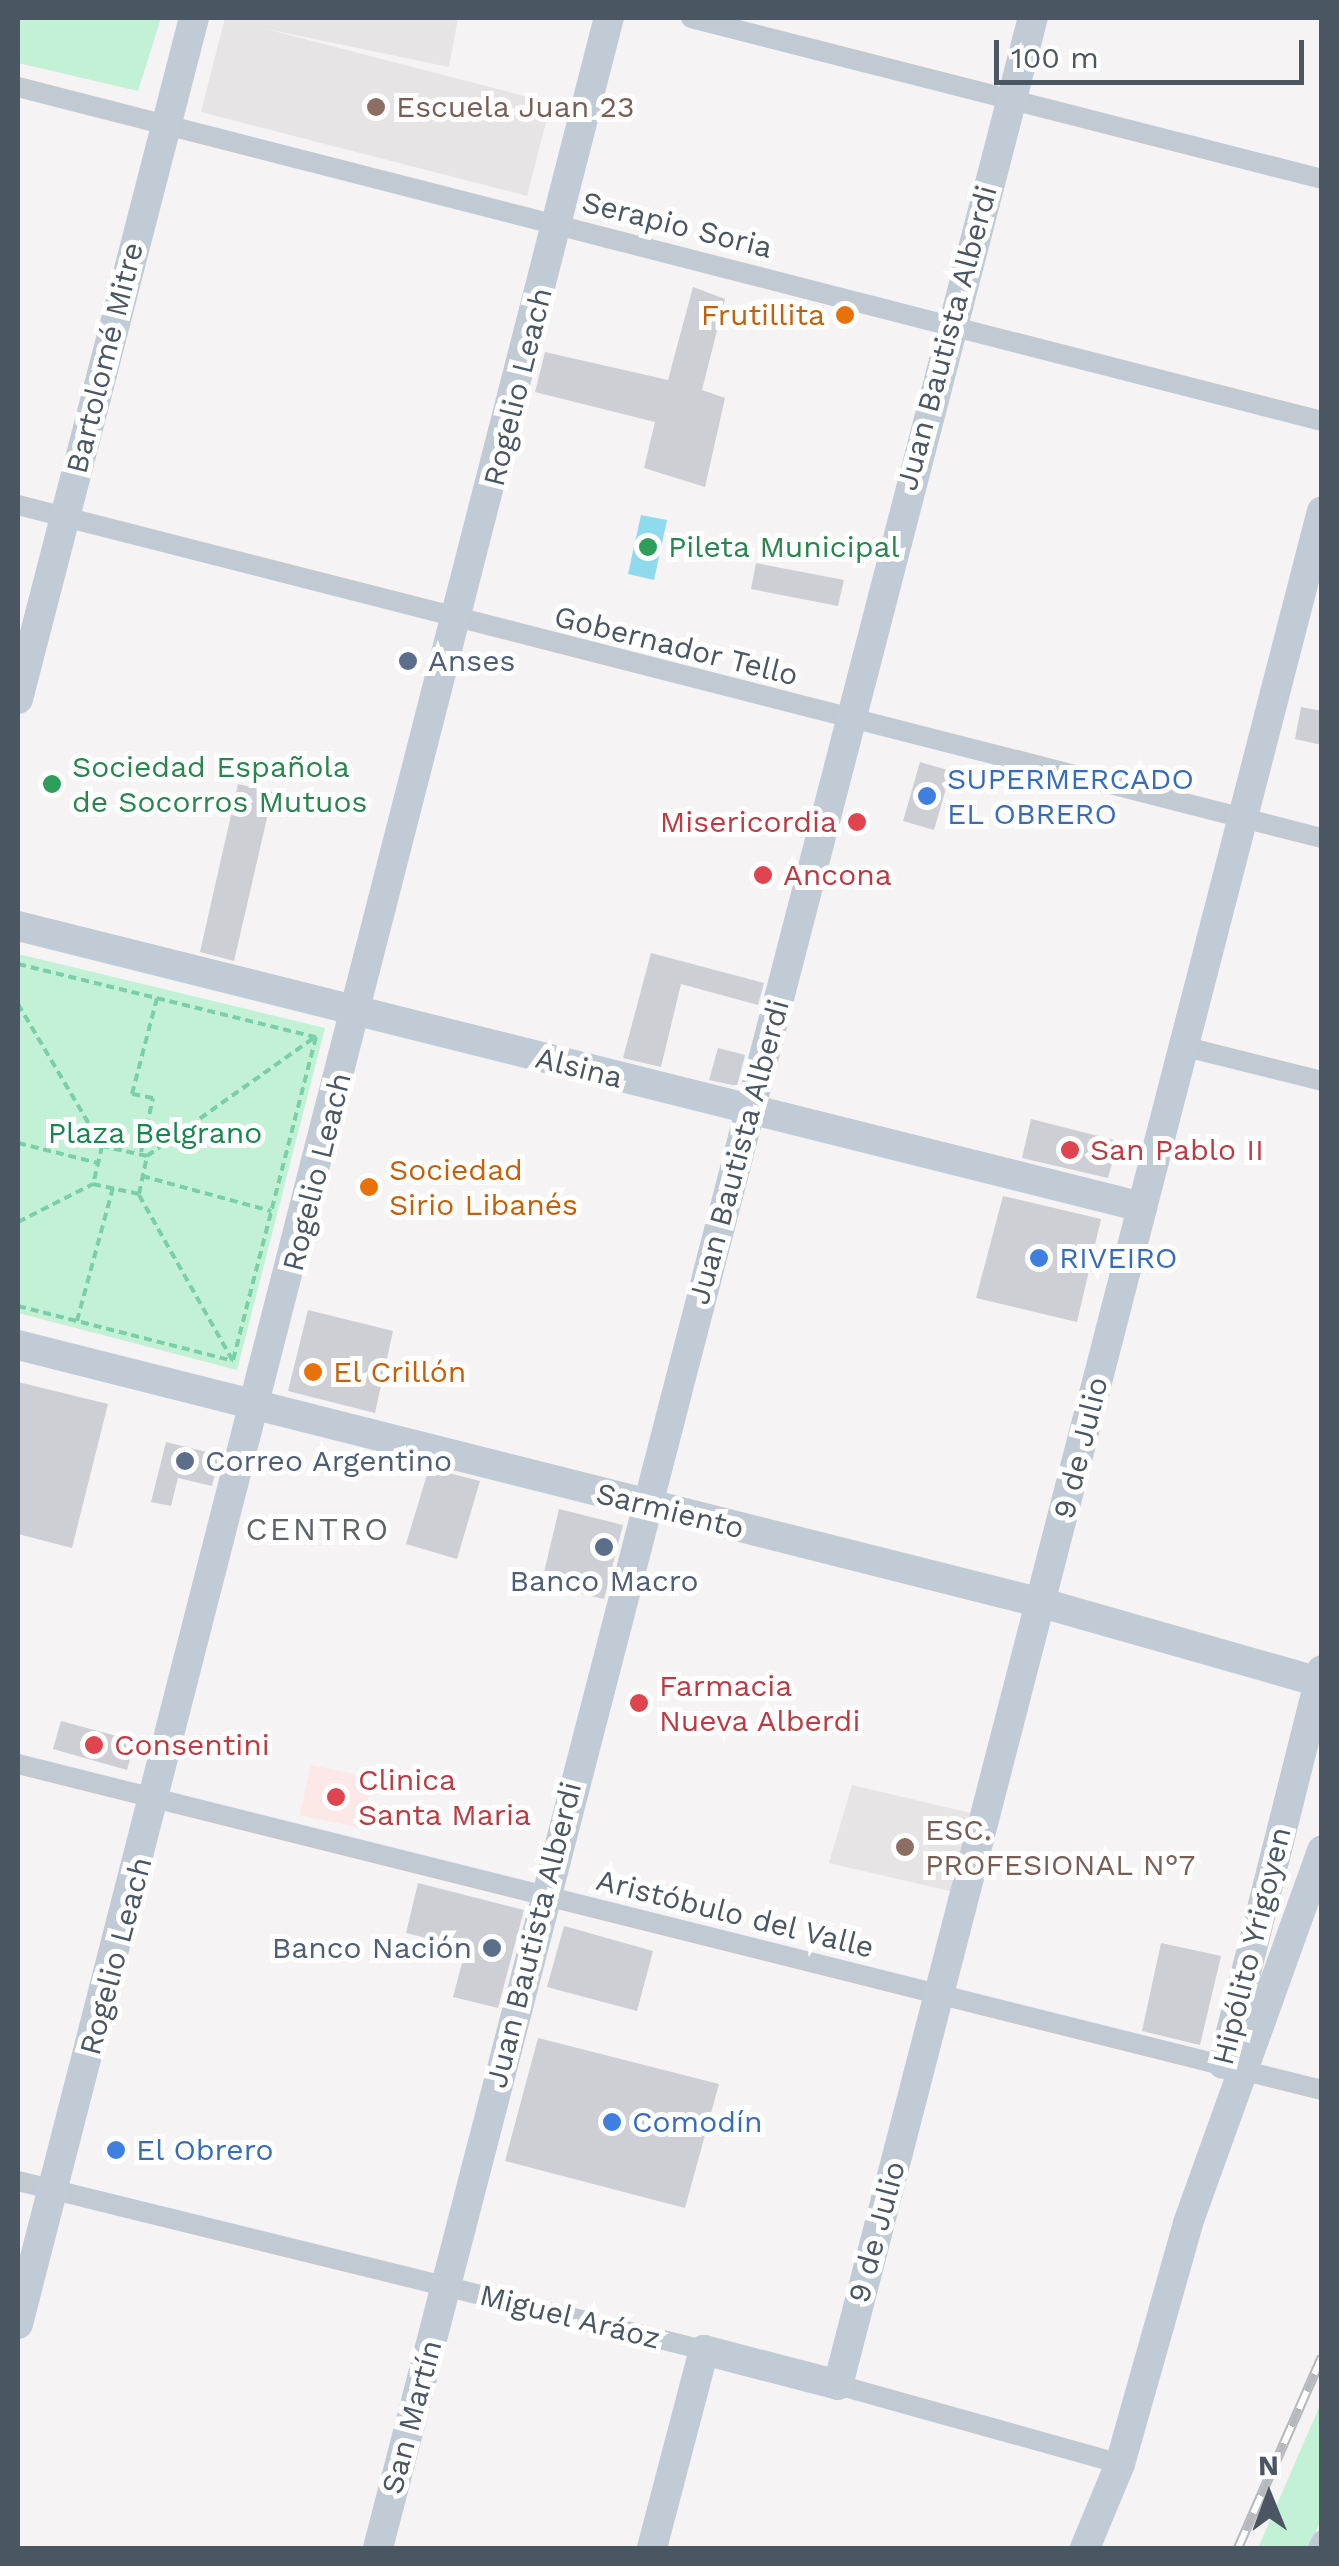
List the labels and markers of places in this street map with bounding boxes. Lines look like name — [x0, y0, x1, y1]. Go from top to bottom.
place label: Escuela Juan 23 — [396, 89, 636, 125]
marker: Escuela Juan 23 — [365, 96, 387, 118]
place label: Frutillita — [701, 297, 825, 333]
marker: Frutillita — [834, 304, 856, 326]
place label: Pileta Municipal — [668, 529, 900, 565]
marker: Pileta Municipal — [637, 536, 659, 558]
place label: Anses — [428, 643, 515, 679]
marker: Anses — [397, 650, 419, 672]
place label: Sociedad Española de Socorros Mutuos — [72, 749, 367, 820]
place label: SUPERMERCADO EL OBRERO — [947, 761, 1194, 832]
marker: Sociedad Española de Socorros Mutuos — [41, 773, 63, 795]
marker: SUPERMERCADO EL OBRERO — [916, 785, 938, 807]
place label: Misericordia — [660, 804, 837, 840]
marker: Misericordia — [846, 811, 868, 833]
place label: Ancona — [783, 857, 892, 893]
marker: Ancona — [752, 864, 774, 886]
place label: San Pablo II — [1090, 1132, 1264, 1168]
marker: San Pablo II — [1059, 1139, 1081, 1161]
place label: Sociedad Sirio Libanés — [389, 1152, 578, 1222]
marker: Sociedad Sirio Libanés — [358, 1176, 380, 1198]
place label: RIVEIRO — [1059, 1240, 1177, 1276]
marker: RIVEIRO — [1028, 1247, 1050, 1269]
place label: El Crillón — [333, 1354, 467, 1390]
marker: El Crillón — [302, 1361, 324, 1383]
place label: Correo Argentino — [205, 1443, 453, 1479]
marker: Correo Argentino — [174, 1450, 196, 1472]
marker: Banco Macro — [593, 1536, 615, 1558]
place label: Banco Macro — [509, 1563, 699, 1599]
place label: Farmacia Nueva Alberdi — [659, 1668, 862, 1738]
marker: Farmacia Nueva Alberdi — [628, 1692, 650, 1714]
place label: Consentini — [114, 1727, 270, 1763]
marker: Consentini — [83, 1734, 105, 1756]
place label: Clinica Santa Maria — [358, 1762, 532, 1832]
marker: Clinica Santa Maria — [323, 1784, 349, 1810]
place label: ESC. PROFESIONAL N°7 — [925, 1812, 1196, 1882]
marker: ESC. PROFESIONAL N°7 — [894, 1836, 916, 1858]
place label: Banco Nación — [272, 1930, 472, 1966]
marker: Banco Nación — [481, 1937, 503, 1959]
place label: Comodín — [632, 2104, 763, 2140]
marker: Comodín — [601, 2111, 623, 2133]
place label: El Obrero — [136, 2132, 274, 2168]
marker: El Obrero — [105, 2139, 127, 2161]

